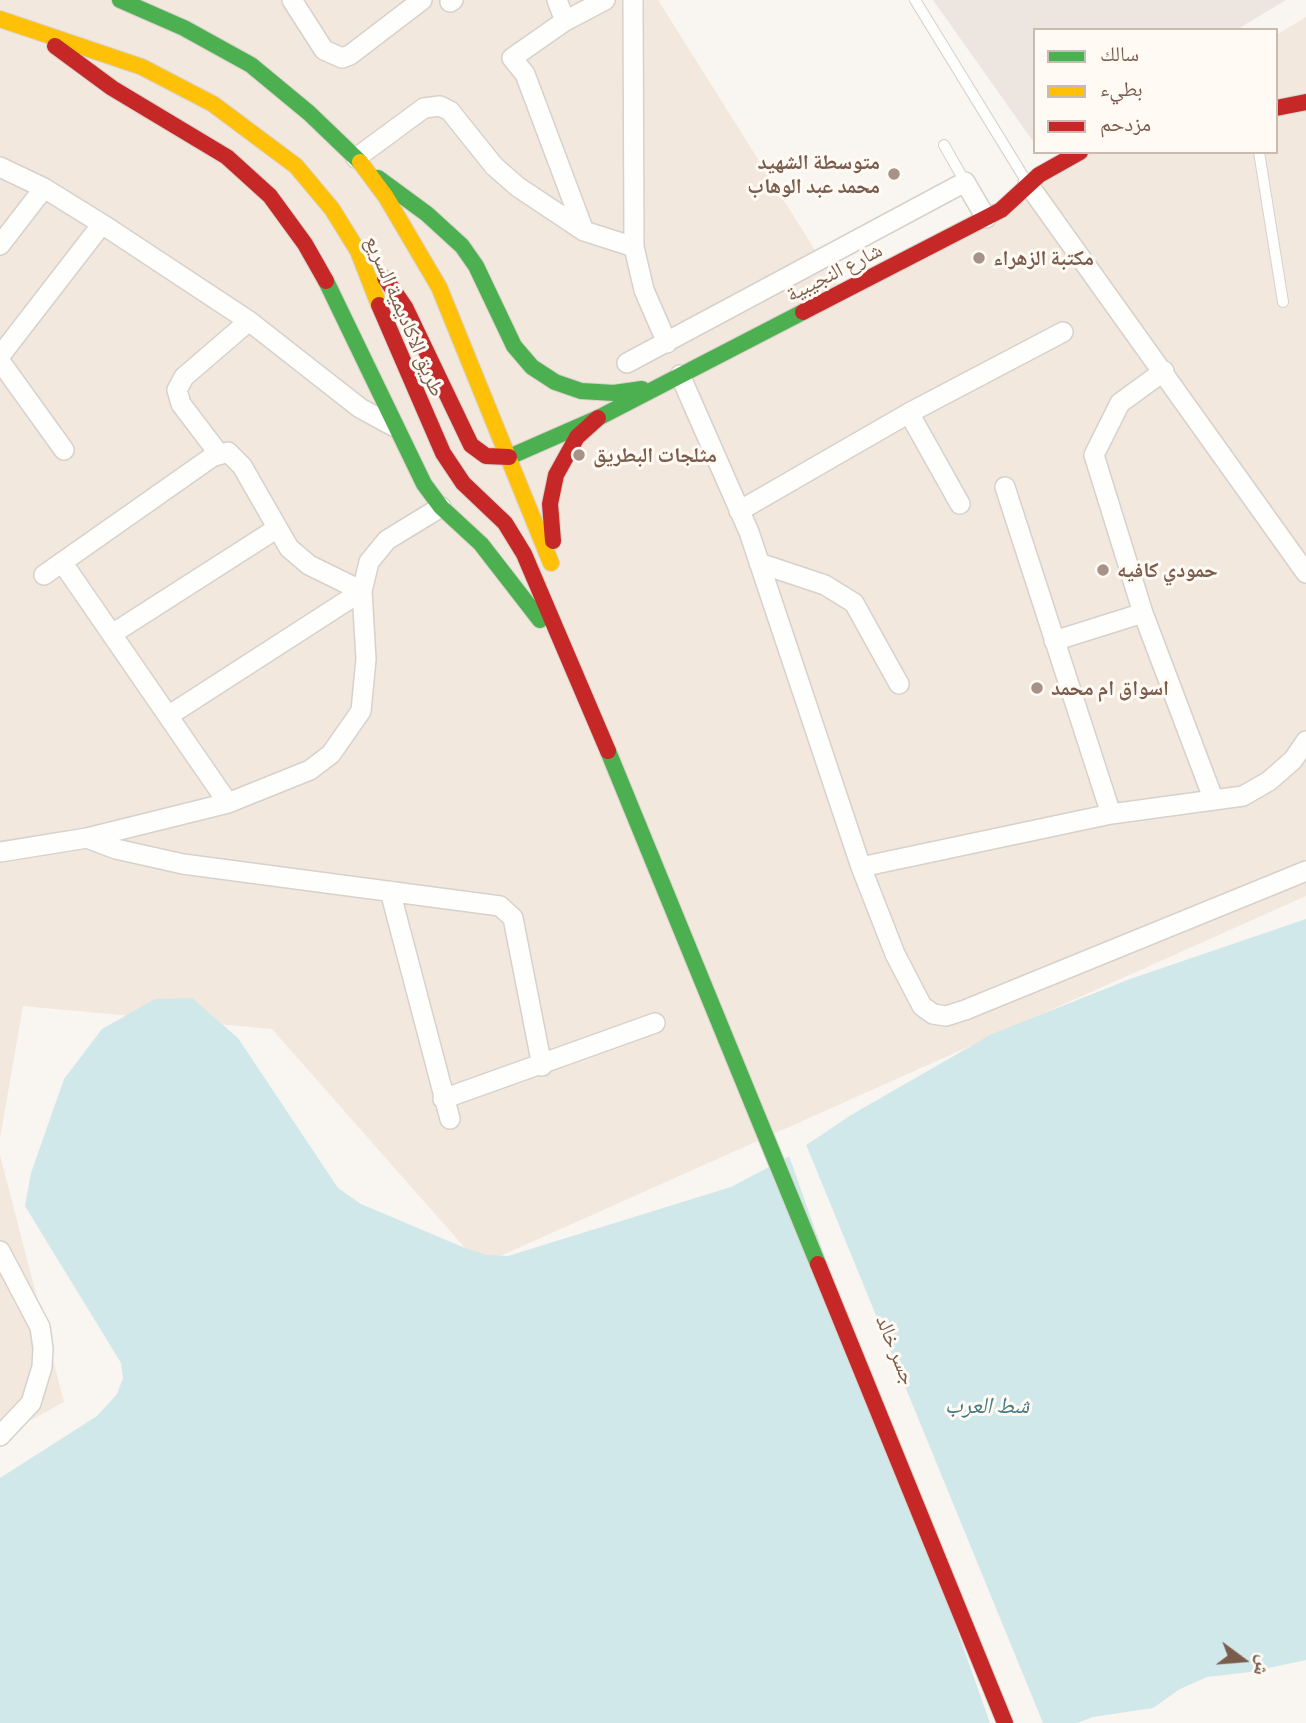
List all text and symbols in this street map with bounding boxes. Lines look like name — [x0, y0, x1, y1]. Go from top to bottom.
legend — [1033, 28, 1278, 154]
text: سالك — [1100, 40, 1139, 65]
text: بطيء — [1100, 75, 1143, 100]
text: مزدحم — [1100, 110, 1151, 135]
place label: متوسطة الشهيد محمد عبد الوهاب — [747, 149, 880, 199]
marker: متوسطة الشهيد محمد عبد الوهاب — [886, 166, 902, 182]
street label: طريق الاكاديمية السريع — [360, 232, 450, 400]
street label: شارع النجيبية — [782, 237, 886, 307]
place label: مكتبة الزهراء — [993, 245, 1094, 271]
marker: مكتبة الزهراء — [971, 250, 987, 266]
place label: مثلجات البطريق — [593, 442, 717, 468]
marker: مثلجات البطريق — [571, 447, 587, 463]
place label: حمودي كافيه — [1117, 557, 1218, 583]
marker: حمودي كافيه — [1095, 562, 1111, 578]
place label: اسواق ام محمد — [1051, 675, 1169, 701]
marker: اسواق ام محمد — [1029, 680, 1045, 696]
street label: جسر خالد — [871, 1311, 921, 1389]
water label: شط العرب — [945, 1391, 1029, 1419]
north arrow — [1208, 1625, 1278, 1695]
text: ش — [1250, 1653, 1278, 1679]

